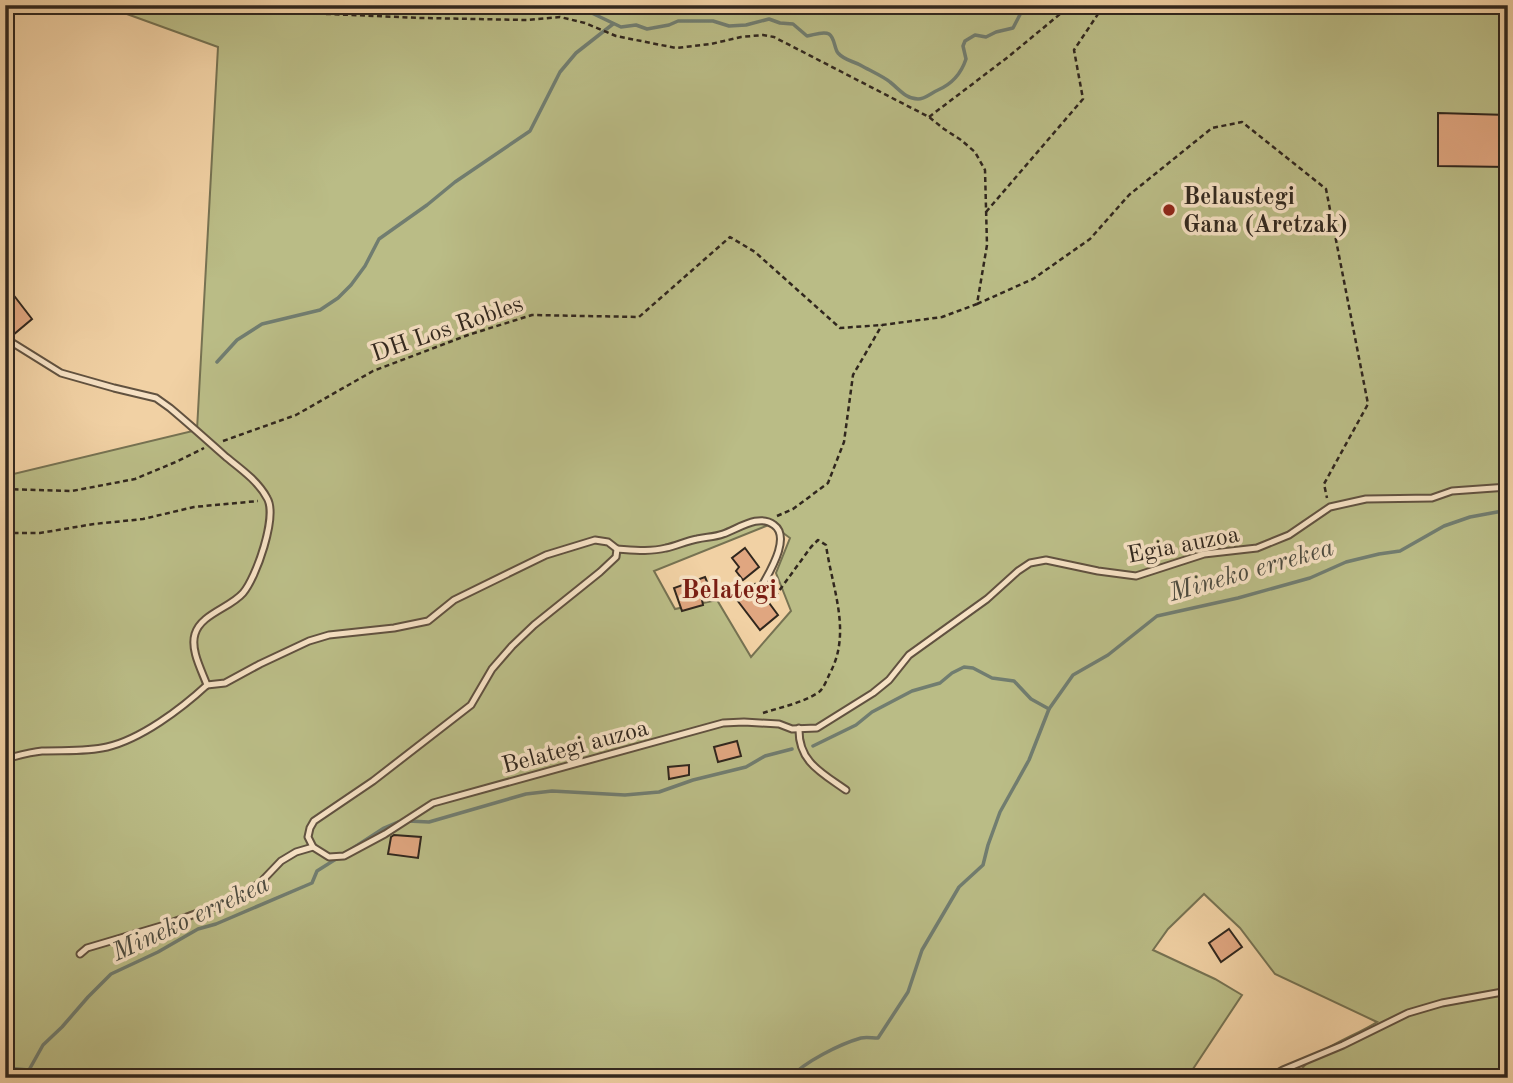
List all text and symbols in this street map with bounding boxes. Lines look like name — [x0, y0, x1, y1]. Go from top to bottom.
place label: Belaustegi Gana (Aretzak) — [1183, 186, 1348, 238]
marker: Belaustegi Gana (Aretzak) — [1161, 202, 1177, 218]
street label: DH Los Robles — [369, 293, 527, 367]
street label: Egia auzoa — [1125, 523, 1242, 569]
water label: Mineko errekea — [1165, 535, 1337, 607]
district label: Belategi — [681, 578, 777, 604]
street label: Belategi auzoa — [500, 717, 651, 779]
water label: Mineko errekea — [107, 871, 274, 967]

